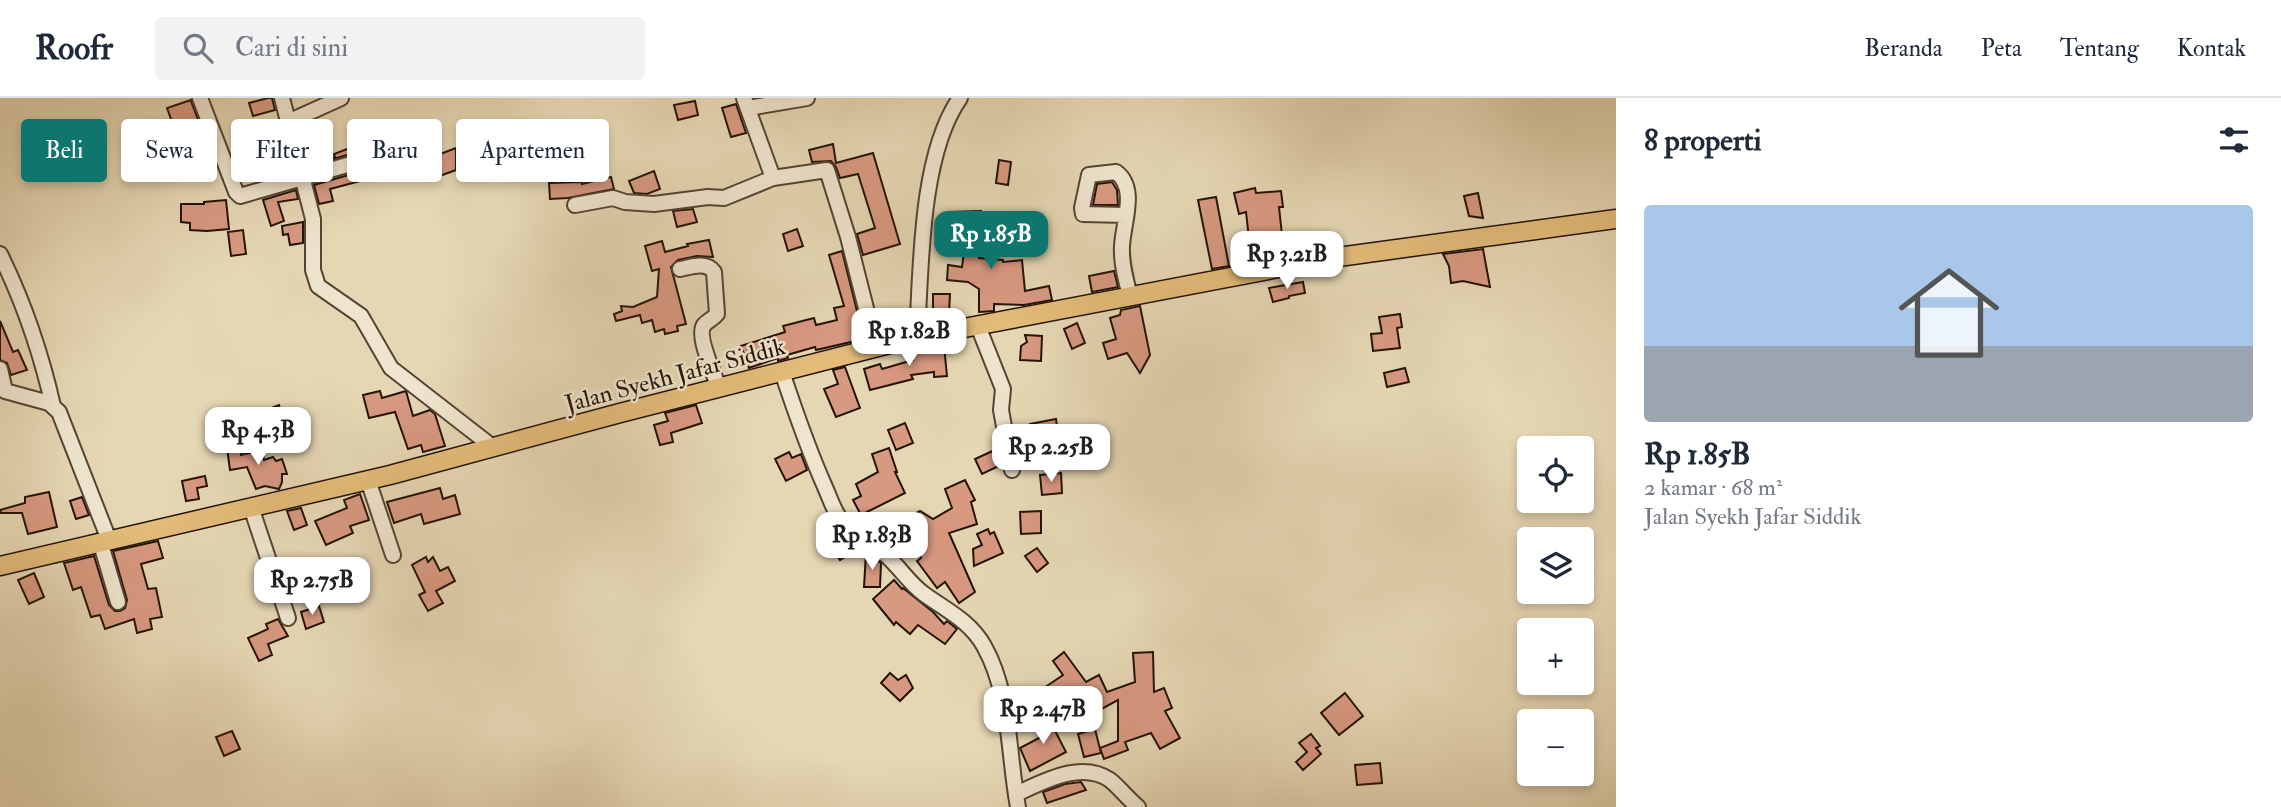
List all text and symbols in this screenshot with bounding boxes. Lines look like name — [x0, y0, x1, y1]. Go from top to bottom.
search box — [155, 17, 645, 80]
text: Roofr — [35, 28, 113, 69]
icon: search — [179, 29, 217, 67]
text: Cari di sini — [235, 32, 348, 64]
text: Beranda — [1864, 33, 1943, 64]
text: Peta — [1981, 33, 2022, 64]
text: Tentang — [2060, 33, 2139, 64]
text: Kontak — [2177, 33, 2246, 64]
chip: Beli — [21, 119, 107, 182]
chip: Sewa — [121, 119, 217, 182]
chip: Filter — [231, 119, 333, 182]
chip: Baru — [347, 119, 442, 182]
chip: Apartemen — [456, 119, 609, 182]
icon: filters — [2215, 121, 2253, 159]
text: 8 properti — [1644, 122, 1762, 159]
pin: Rp 1.85B — [919, 212, 1063, 271]
text: Rp 1.85B — [950, 219, 1032, 248]
pin: Rp 3.21B — [1215, 232, 1359, 291]
text: Rp 3.21B — [1246, 239, 1328, 268]
icon: home — [1886, 250, 2012, 376]
pin: Rp 1.82B — [837, 308, 981, 368]
text: Rp 1.82B — [867, 316, 951, 345]
street label: Jalan Syekh Jafar Siddik — [561, 331, 789, 420]
pin: Rp 4.3B — [193, 408, 323, 467]
text: Rp 4.3B — [221, 415, 295, 444]
pin: Rp 2.25B — [979, 424, 1123, 484]
text: Rp 2.25B — [1008, 432, 1094, 461]
map controls — [1517, 436, 1594, 786]
button: locate — [1517, 436, 1594, 513]
text: Rp 1.85B — [1644, 436, 1750, 473]
text: 2 kamar · 68 m² — [1644, 473, 1782, 502]
text: Jalan Syekh Jafar Siddik — [1644, 502, 1861, 531]
pin: Rp 1.83B — [800, 512, 944, 572]
text: Rp 1.83B — [832, 520, 912, 549]
button: layers — [1517, 527, 1594, 604]
pin: Rp 2.75B — [240, 558, 384, 617]
text: Rp 2.75B — [270, 565, 354, 594]
button: + — [1517, 618, 1594, 695]
pin: Rp 2.47B — [971, 686, 1115, 746]
text: Rp 2.47B — [1000, 694, 1086, 723]
button: − — [1517, 709, 1594, 786]

